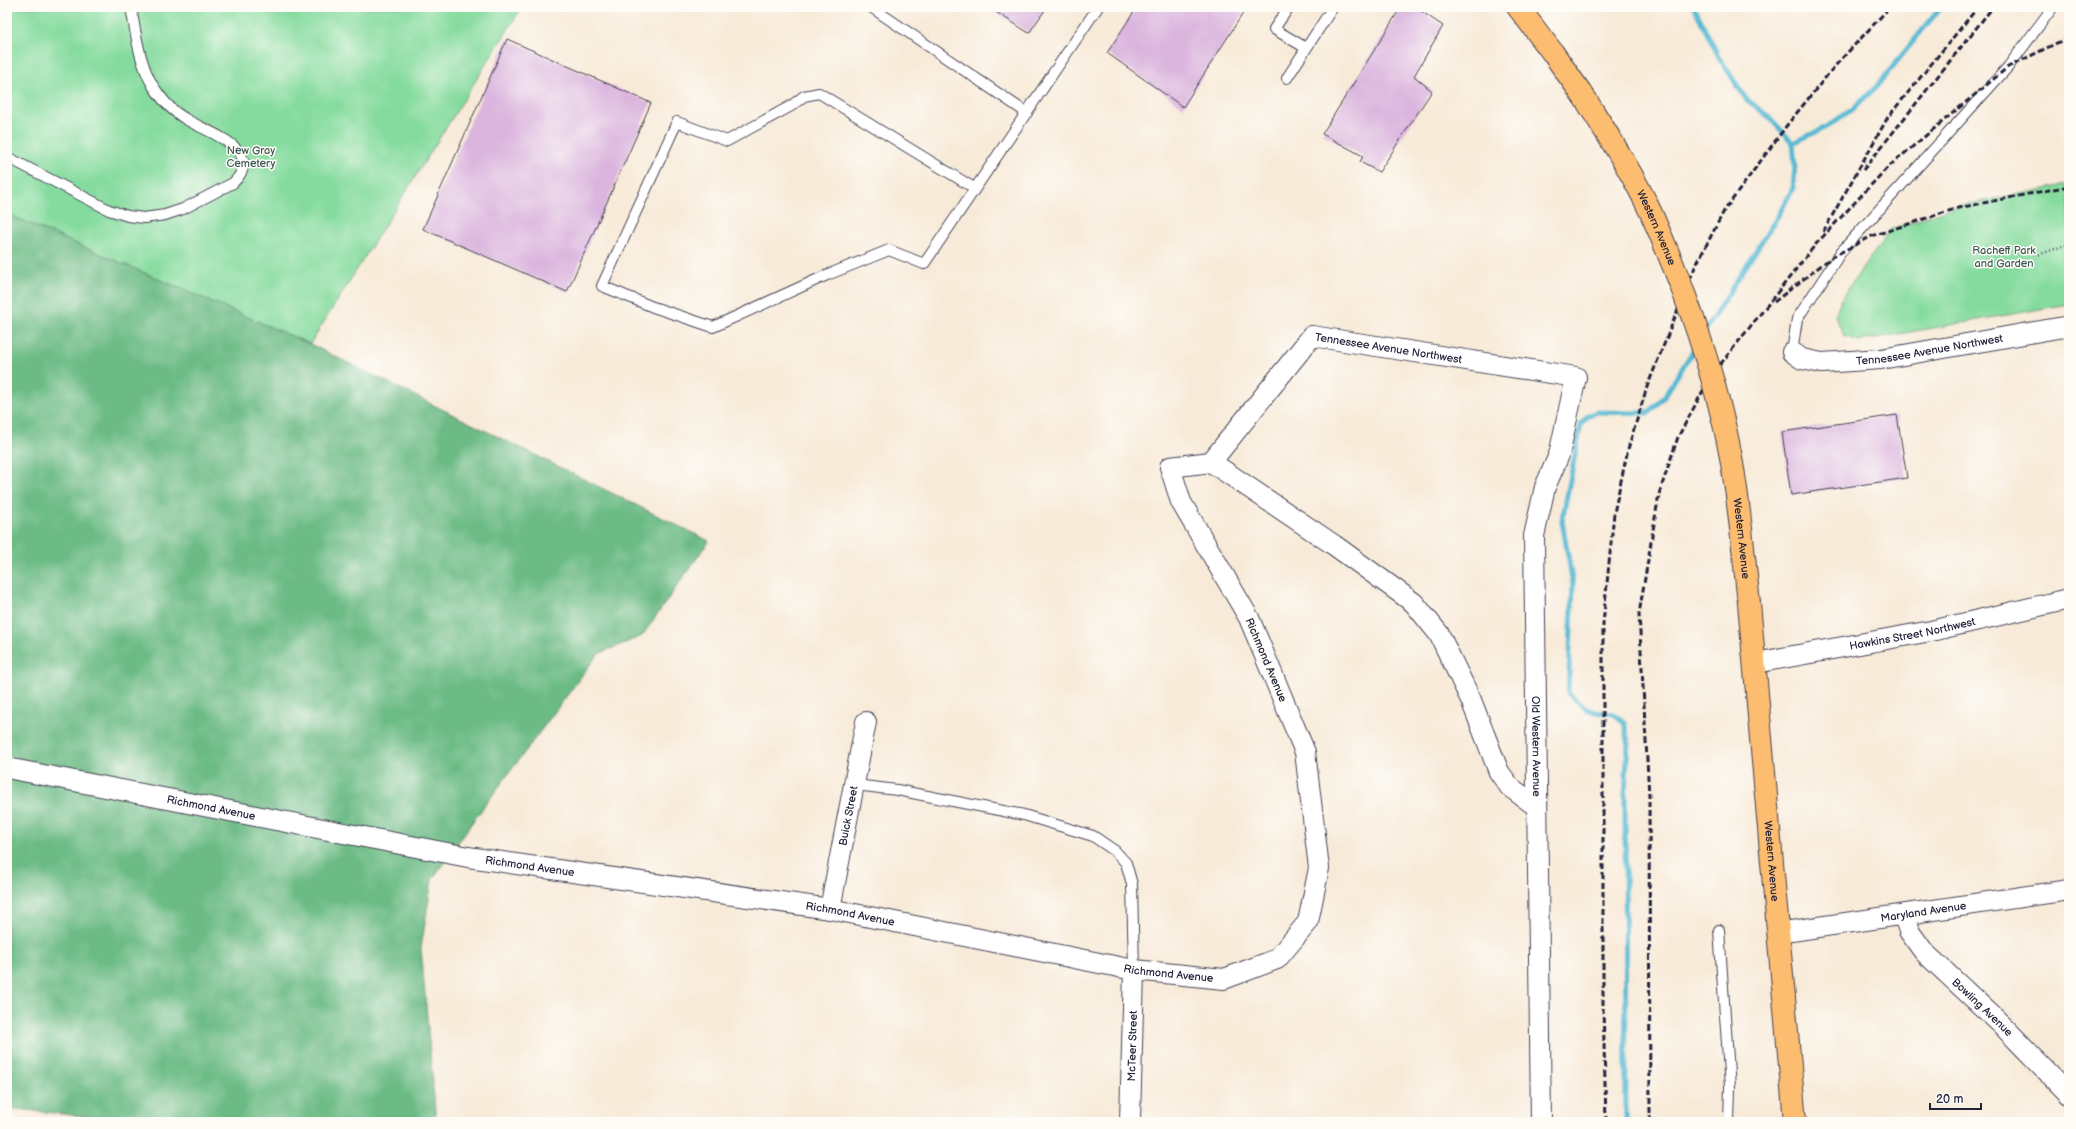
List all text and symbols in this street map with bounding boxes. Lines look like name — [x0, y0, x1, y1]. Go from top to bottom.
park label: New Gray Cemetery — [226, 144, 276, 170]
street label: Western Avenue — [1634, 188, 1679, 268]
park label: Racheff Park and Garden — [1972, 244, 2036, 270]
street label: Tennessee Avenue Northwest — [1314, 330, 1464, 366]
street label: Tennessee Avenue Northwest — [1856, 331, 2004, 367]
street label: Western Avenue — [1731, 497, 1753, 580]
street label: Hawkins Street Northwest — [1848, 614, 1977, 652]
street label: Richmond Avenue — [1242, 616, 1290, 704]
street label: Old Western Avenue — [1529, 696, 1544, 797]
street label: Buick Street — [836, 784, 860, 847]
street label: Richmond Avenue — [166, 792, 257, 822]
street label: Western Avenue — [1762, 820, 1782, 902]
street label: Richmond Avenue — [484, 853, 576, 879]
street label: Richmond Avenue — [805, 899, 896, 928]
street label: Maryland Avenue — [1880, 899, 1968, 924]
street label: Richmond Avenue — [1123, 962, 1215, 984]
street label: Bowling Avenue — [1950, 975, 2016, 1039]
street label: McTeer Street — [1125, 1010, 1139, 1082]
scale bar — [1930, 1085, 1981, 1111]
text: 20 m — [1936, 1092, 1963, 1107]

